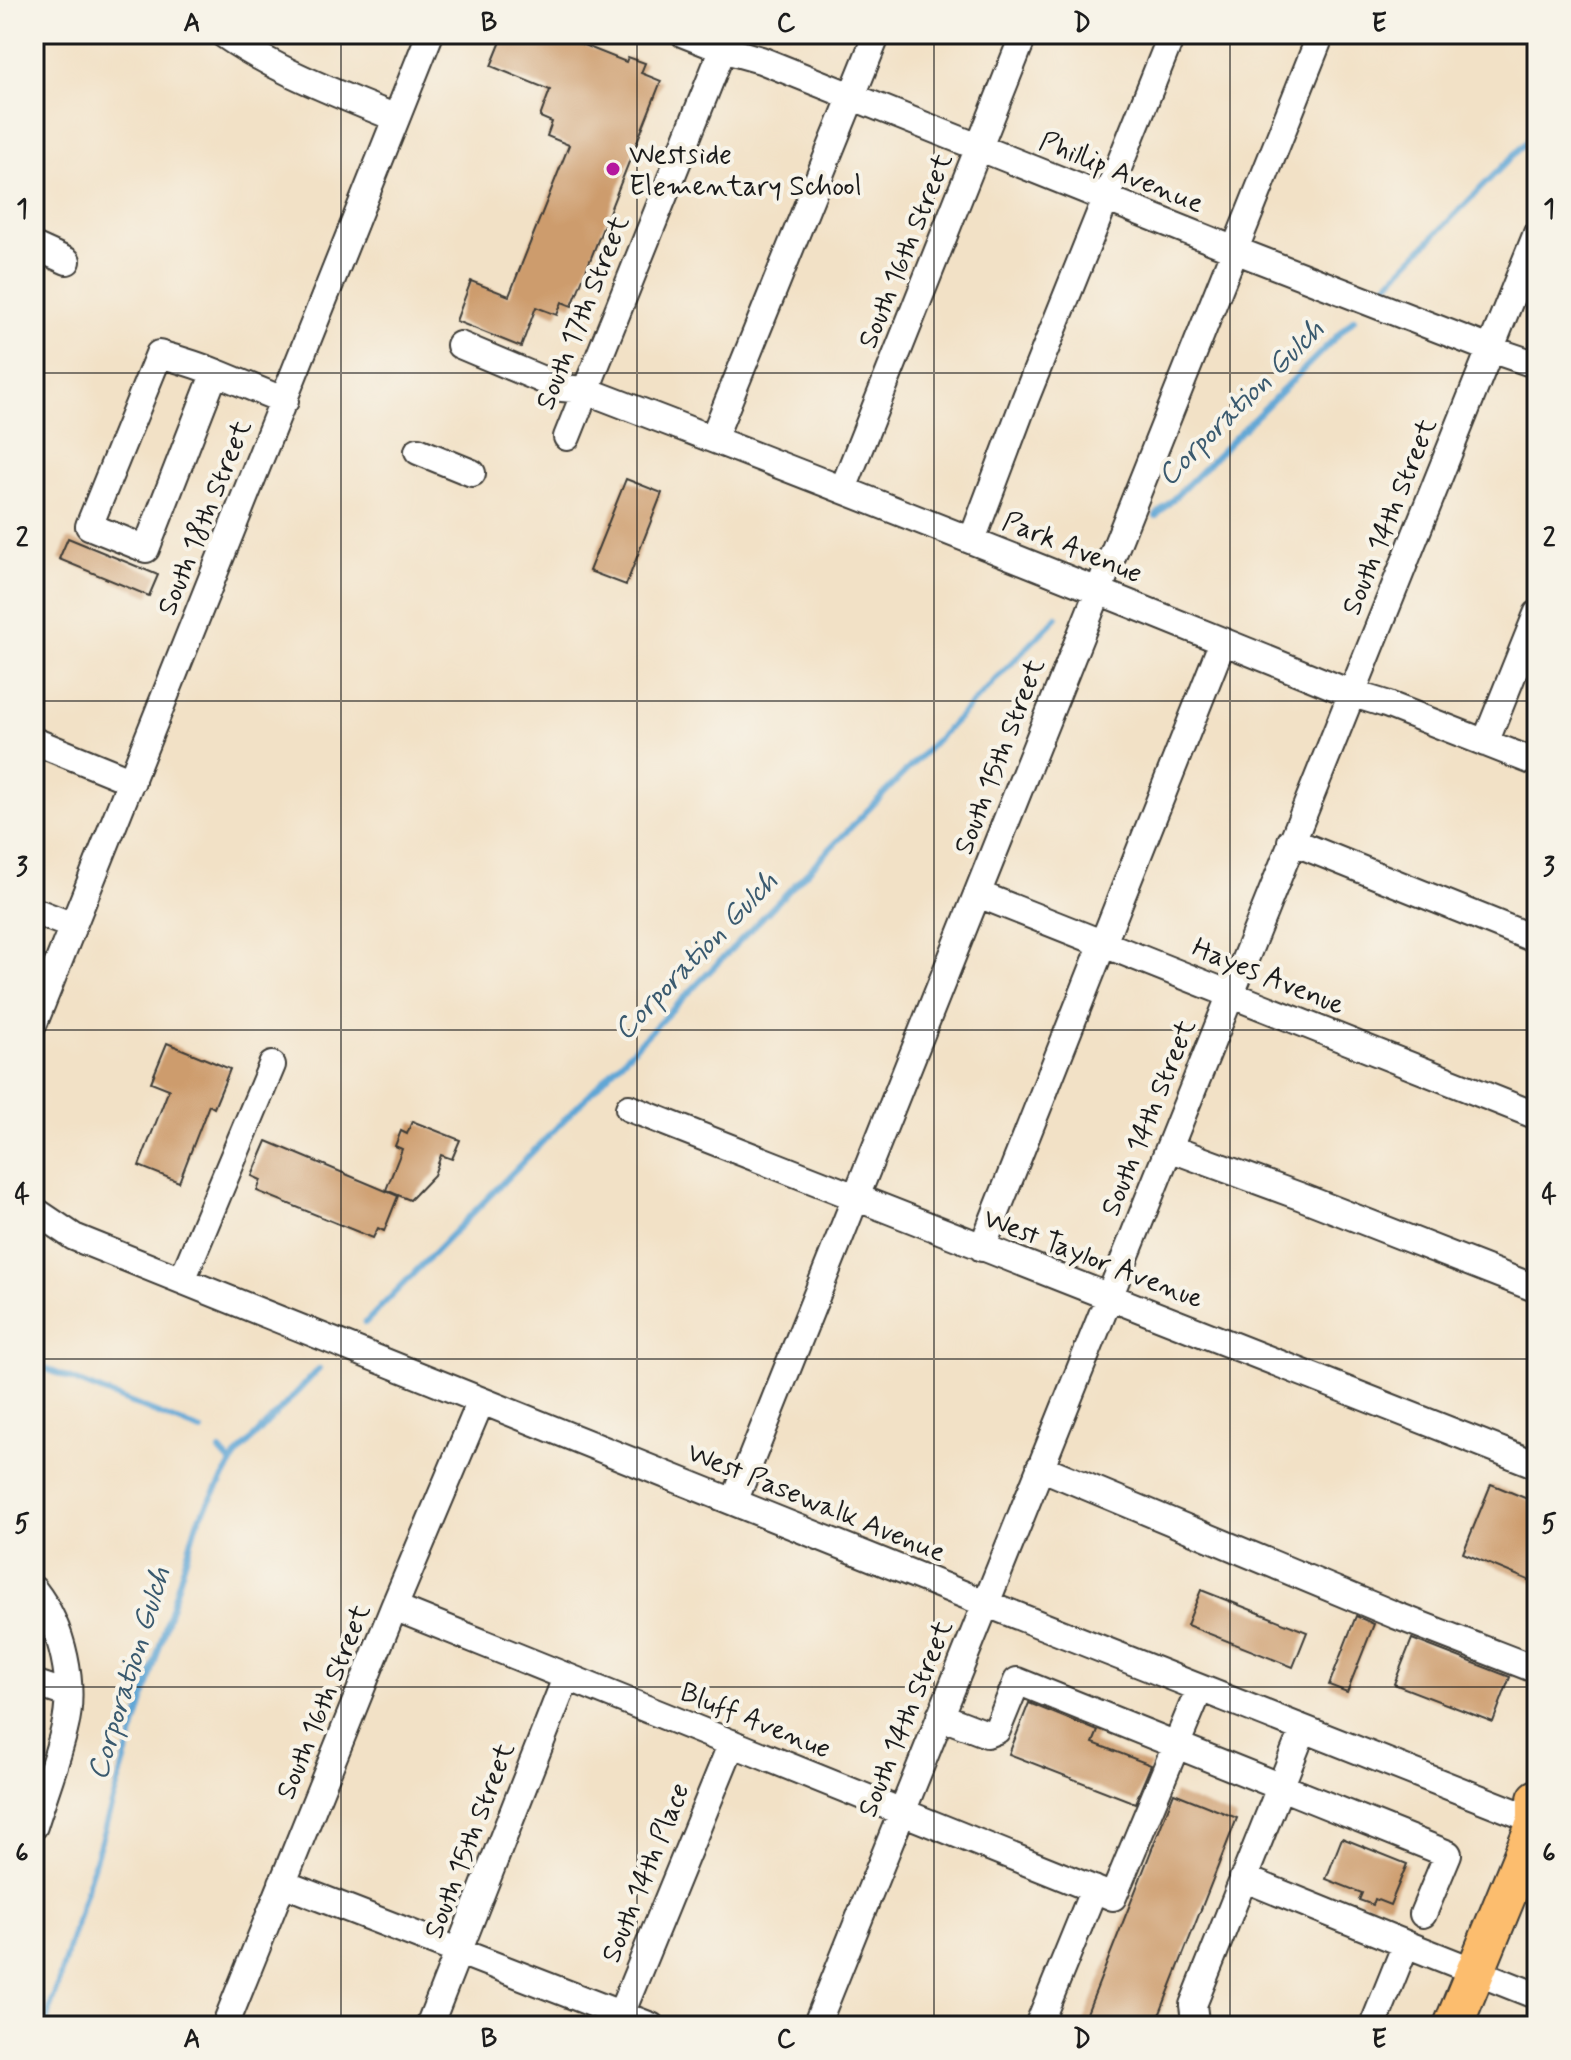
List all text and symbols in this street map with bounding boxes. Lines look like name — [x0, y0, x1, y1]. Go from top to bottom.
text: A — [183, 7, 201, 41]
text: B — [481, 7, 497, 41]
text: C — [777, 7, 796, 41]
text: D — [1073, 7, 1091, 41]
text: E — [1371, 7, 1387, 41]
street label: Phillip Avenue — [1033, 124, 1209, 223]
place label: Westside Elementary School — [629, 137, 862, 206]
street label: South 16th Street — [850, 147, 963, 354]
marker: Westside Elementary School — [604, 160, 622, 178]
text: 1 — [16, 193, 28, 227]
text: 1 — [1543, 193, 1555, 227]
street label: South 17th Street — [528, 210, 639, 416]
water label: Corporation Gulch — [1149, 311, 1333, 495]
street label: South 14th Street — [1334, 413, 1447, 621]
street label: South 18th Street — [149, 414, 262, 621]
street label: Park Avenue — [997, 504, 1147, 593]
text: 2 — [16, 522, 29, 556]
text: 2 — [1543, 522, 1556, 556]
street label: South 15th Street — [946, 653, 1055, 860]
text: 3 — [16, 851, 28, 885]
text: 3 — [1543, 851, 1555, 885]
water label: Corporation Gulch — [605, 863, 787, 1049]
street label: Hayes Avenue — [1186, 930, 1350, 1025]
street label: South 14th Street — [1093, 1014, 1206, 1222]
text: 4 — [14, 1179, 30, 1213]
text: 4 — [1541, 1179, 1557, 1213]
street label: West Taylor Avenue — [978, 1200, 1208, 1318]
street label: West Pasewalk Avenue — [681, 1435, 951, 1572]
text: 5 — [14, 1508, 30, 1542]
text: 5 — [1541, 1508, 1557, 1542]
water label: Corporation Gulch — [78, 1562, 180, 1785]
street label: South 16th Street — [268, 1598, 381, 1805]
street label: South 14th Street — [850, 1615, 963, 1823]
street label: Bluff Avenue — [674, 1674, 836, 1768]
street label: South 15th Street — [416, 1737, 525, 1944]
street label: South 14th Place — [593, 1778, 699, 1968]
text: 6 — [15, 1837, 29, 1871]
text: 6 — [1542, 1837, 1556, 1871]
text: A — [183, 2023, 201, 2057]
text: B — [481, 2023, 497, 2057]
text: C — [777, 2023, 796, 2057]
text: D — [1073, 2023, 1091, 2057]
text: E — [1371, 2023, 1387, 2057]

